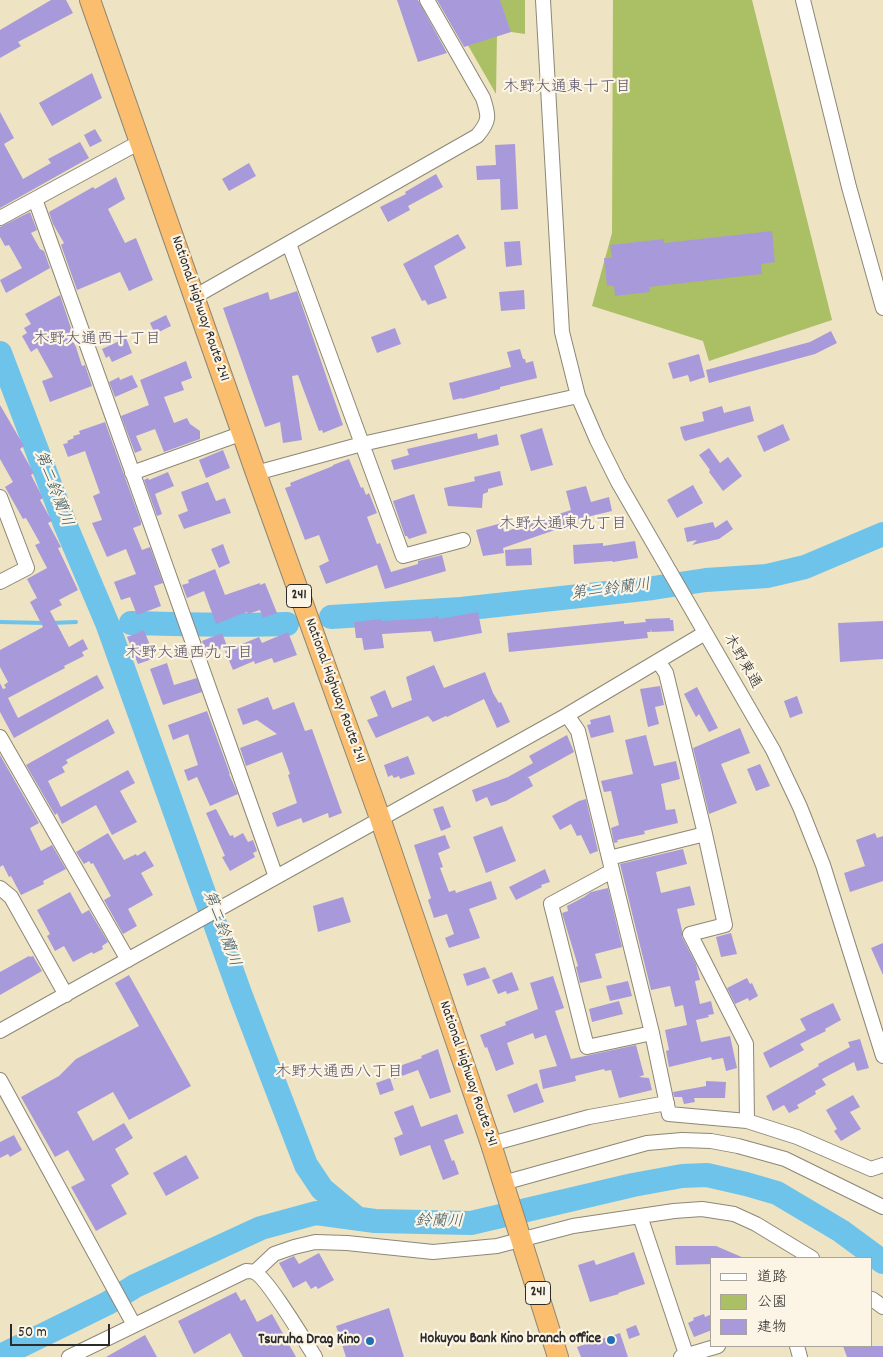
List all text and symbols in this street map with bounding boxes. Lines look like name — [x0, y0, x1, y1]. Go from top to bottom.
district label: 木野大通東十丁目 — [503, 79, 631, 99]
street label: National Highway Route 241 — [166, 234, 232, 384]
district label: 木野大通西十丁目 — [33, 331, 161, 351]
water label: 第二鈴蘭川 — [29, 448, 75, 530]
district label: 木野大通東九丁目 — [499, 516, 627, 536]
water label: 第二鈴蘭川 — [570, 577, 652, 605]
road number: 241 — [286, 584, 312, 608]
street label: National Highway Route 241 — [299, 616, 369, 766]
street label: 木野東通 — [718, 632, 764, 692]
district label: 木野大通西九丁目 — [125, 645, 253, 665]
water label: 第二鈴蘭川 — [197, 888, 243, 970]
street label: National Highway Route 241 — [434, 999, 500, 1149]
district label: 木野大通西八丁目 — [275, 1064, 403, 1084]
water label: 鈴蘭川 — [415, 1213, 463, 1233]
legend — [710, 1257, 873, 1347]
text: 道路 — [757, 1267, 787, 1289]
road number: 241 — [526, 1282, 550, 1305]
text: 公園 — [757, 1292, 787, 1314]
scale bar — [12, 1314, 112, 1346]
text: 建物 — [757, 1317, 787, 1339]
text: 50 m — [18, 1322, 47, 1344]
place label: Hokuyou Bank Kino branch office — [420, 1331, 601, 1349]
place label: Tsuruha Drag Kino — [258, 1332, 360, 1350]
marker: Hokuyou Bank Kino branch office — [605, 1334, 617, 1346]
marker: Tsuruha Drag Kino — [364, 1335, 376, 1347]

